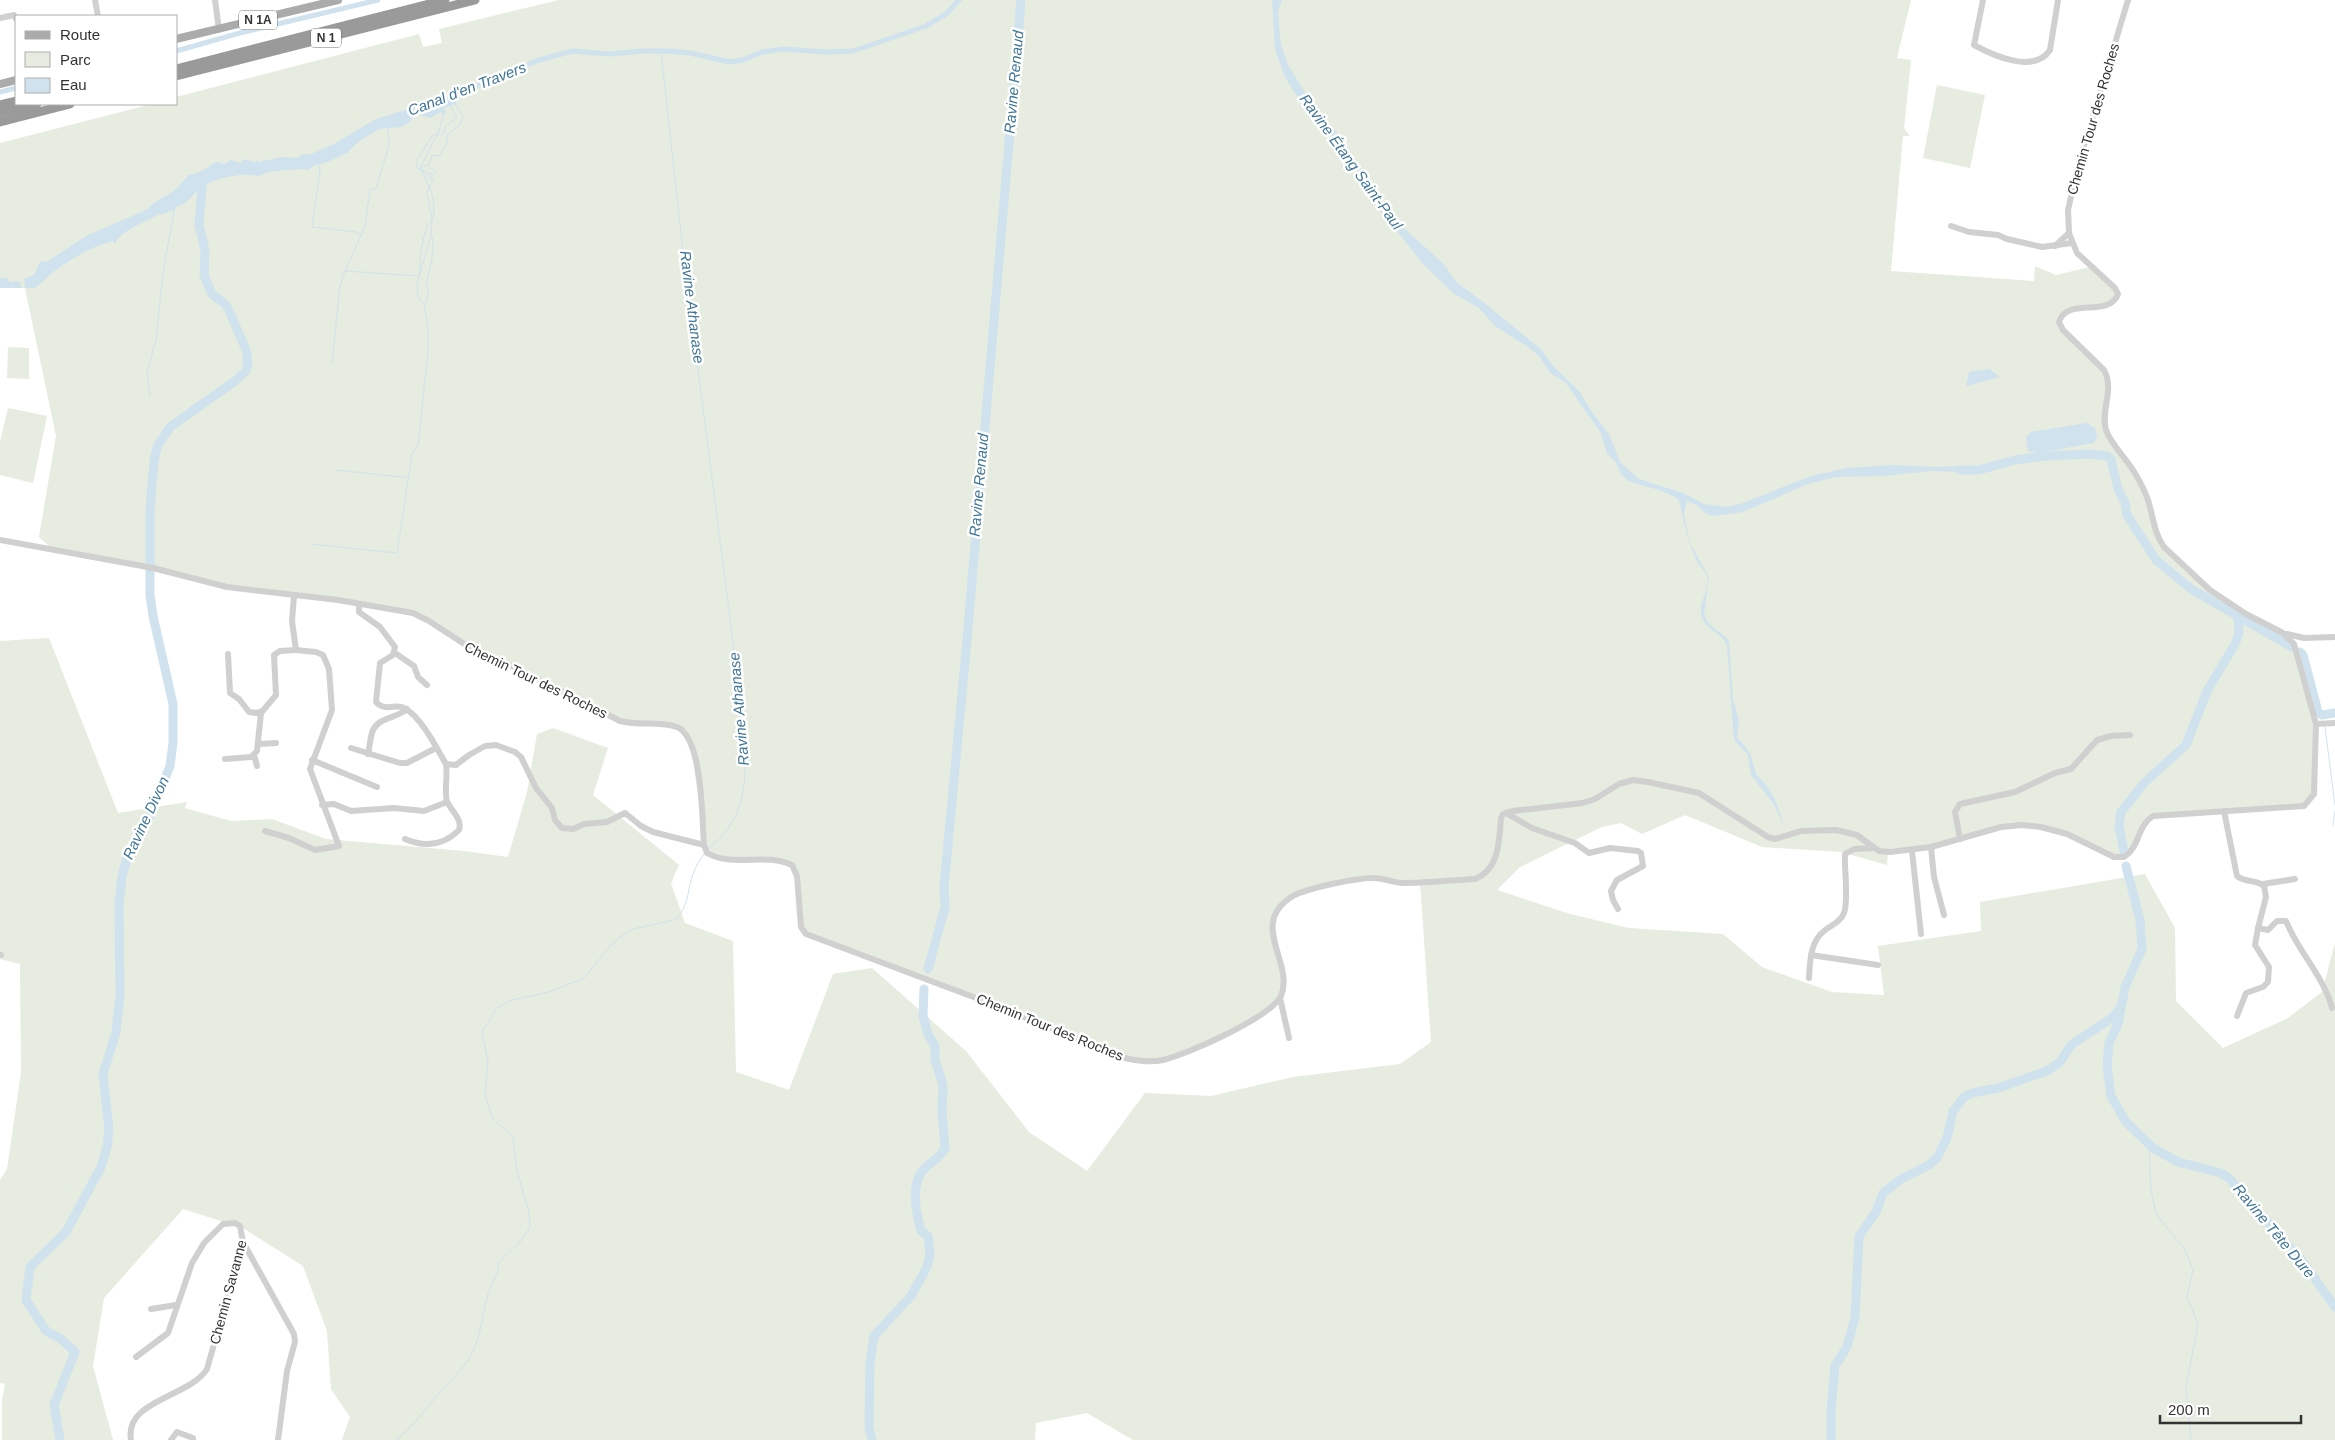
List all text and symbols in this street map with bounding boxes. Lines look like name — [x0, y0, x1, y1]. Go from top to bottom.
road number: N 1A — [239, 10, 277, 30]
legend — [15, 15, 178, 105]
text: Route — [60, 26, 100, 43]
road number: N 1 — [311, 28, 341, 48]
water label: Ravine Renaud — [1001, 29, 1027, 134]
street label: Chemin Tour des Roches — [2064, 41, 2122, 197]
text: Parc — [60, 51, 91, 68]
water label: Canal d'en Travers — [405, 58, 529, 119]
text: Eau — [60, 76, 87, 93]
water label: Ravine Étang Saint-Paul — [1296, 91, 1407, 233]
water label: Ravine Athanase — [677, 249, 708, 364]
water label: Ravine Renaud — [966, 432, 992, 537]
street label: Chemin Tour des Roches — [462, 638, 610, 722]
water label: Ravine Athanase — [725, 652, 752, 766]
water label: Ravine Divon — [119, 774, 172, 862]
street label: Chemin Tour des Roches — [974, 990, 1126, 1064]
water label: Ravine Tête Dure — [2230, 1180, 2319, 1281]
street label: Chemin Savanne — [206, 1238, 250, 1346]
scale bar — [2160, 1392, 2301, 1424]
text: 200 m — [2168, 1401, 2210, 1418]

